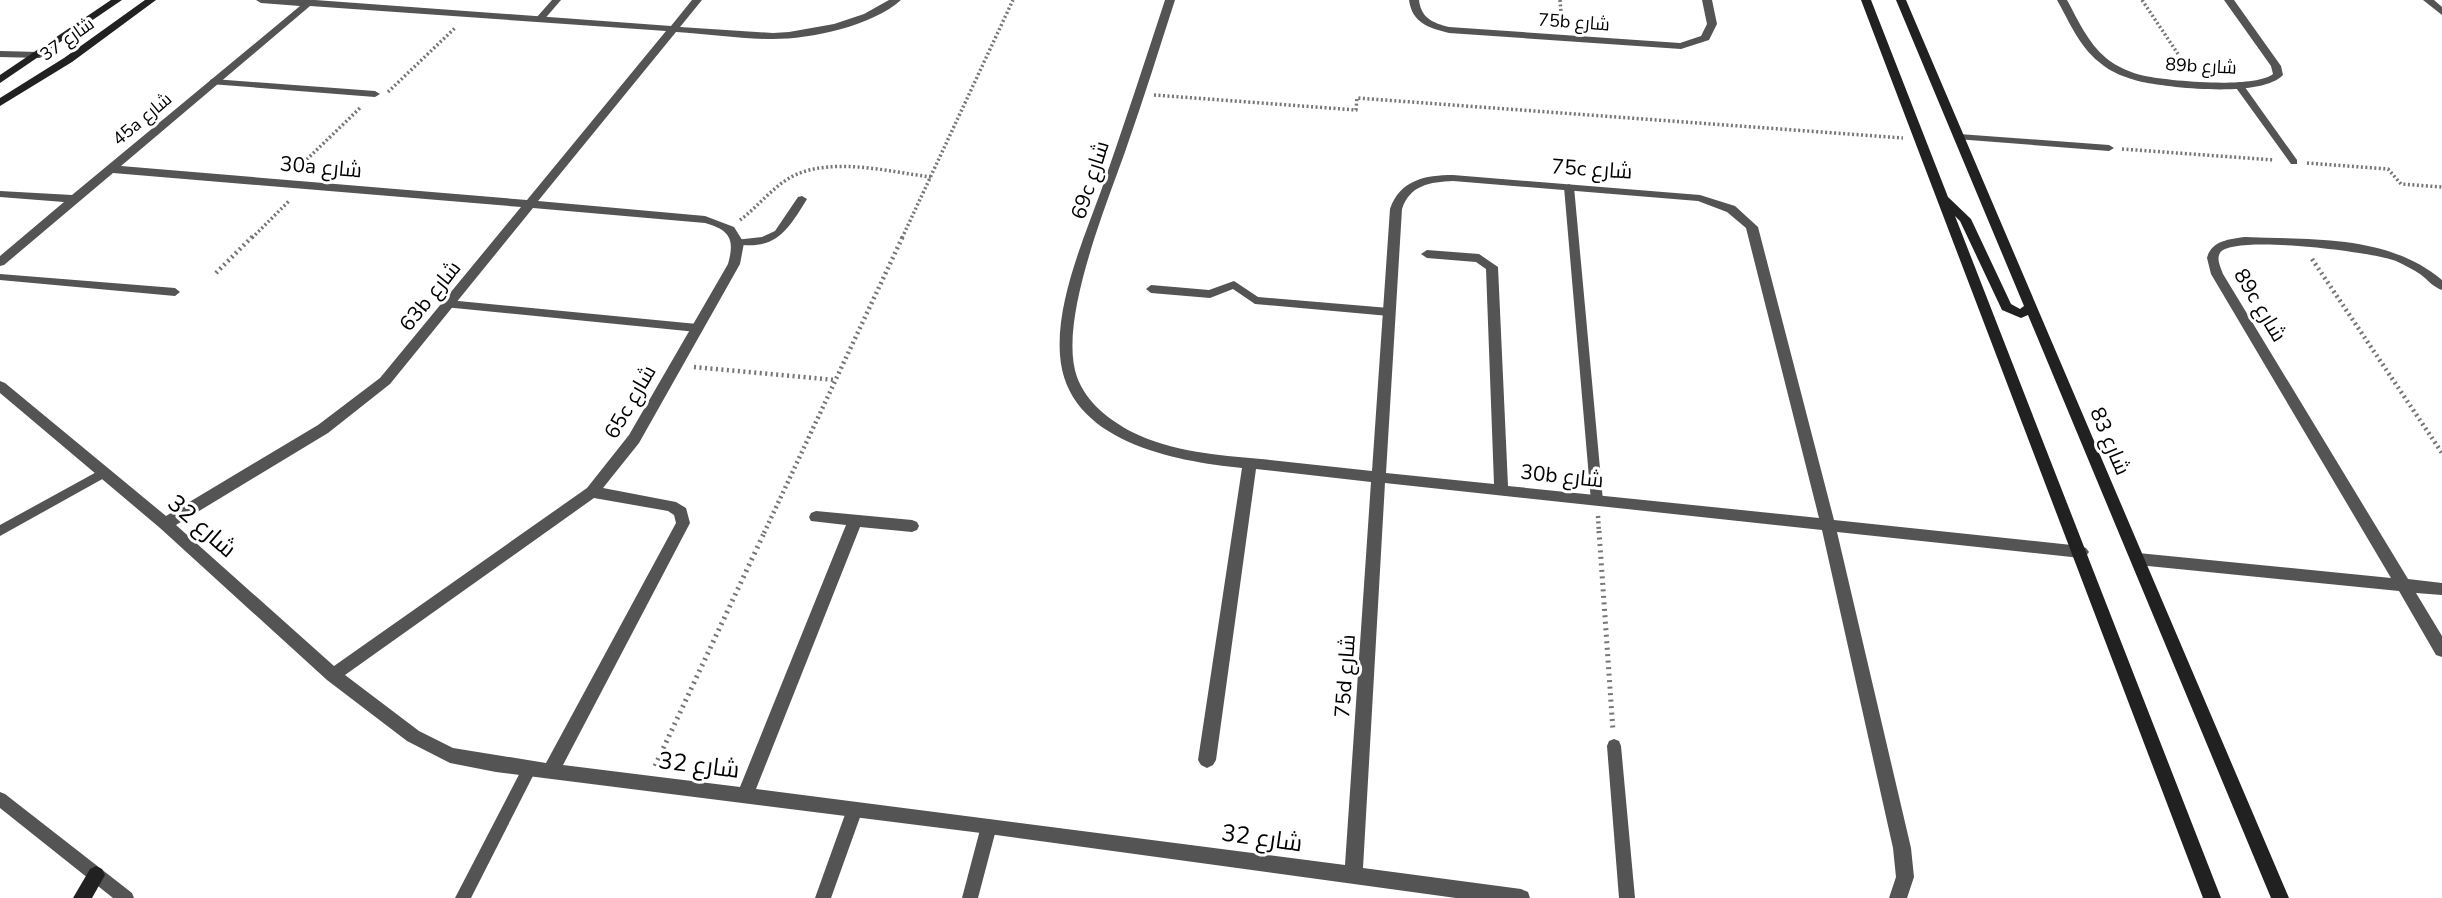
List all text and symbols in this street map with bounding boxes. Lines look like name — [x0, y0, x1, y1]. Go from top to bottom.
street label: 75b شارع — [1537, 8, 1611, 36]
street label: شارع 37 — [35, 12, 99, 66]
street label: 89b شارع — [2165, 52, 2237, 80]
street label: 45a شارع — [107, 87, 177, 151]
street label: 69c شارع — [1064, 137, 1116, 223]
street label: 30a شارع — [279, 149, 363, 185]
street label: 75c شارع — [1551, 152, 1633, 186]
street label: 63b شارع — [393, 255, 467, 337]
street label: 89c شارع — [2227, 263, 2293, 347]
street label: 65c شارع — [598, 360, 662, 444]
street label: شارع 83 — [2083, 403, 2137, 479]
street label: 30b شارع — [1519, 458, 1605, 494]
street label: شارع 32 — [161, 487, 243, 565]
street label: 75d شارع — [1328, 633, 1362, 719]
street label: شارع 32 — [657, 744, 741, 786]
street label: شارع 32 — [1219, 816, 1305, 860]

